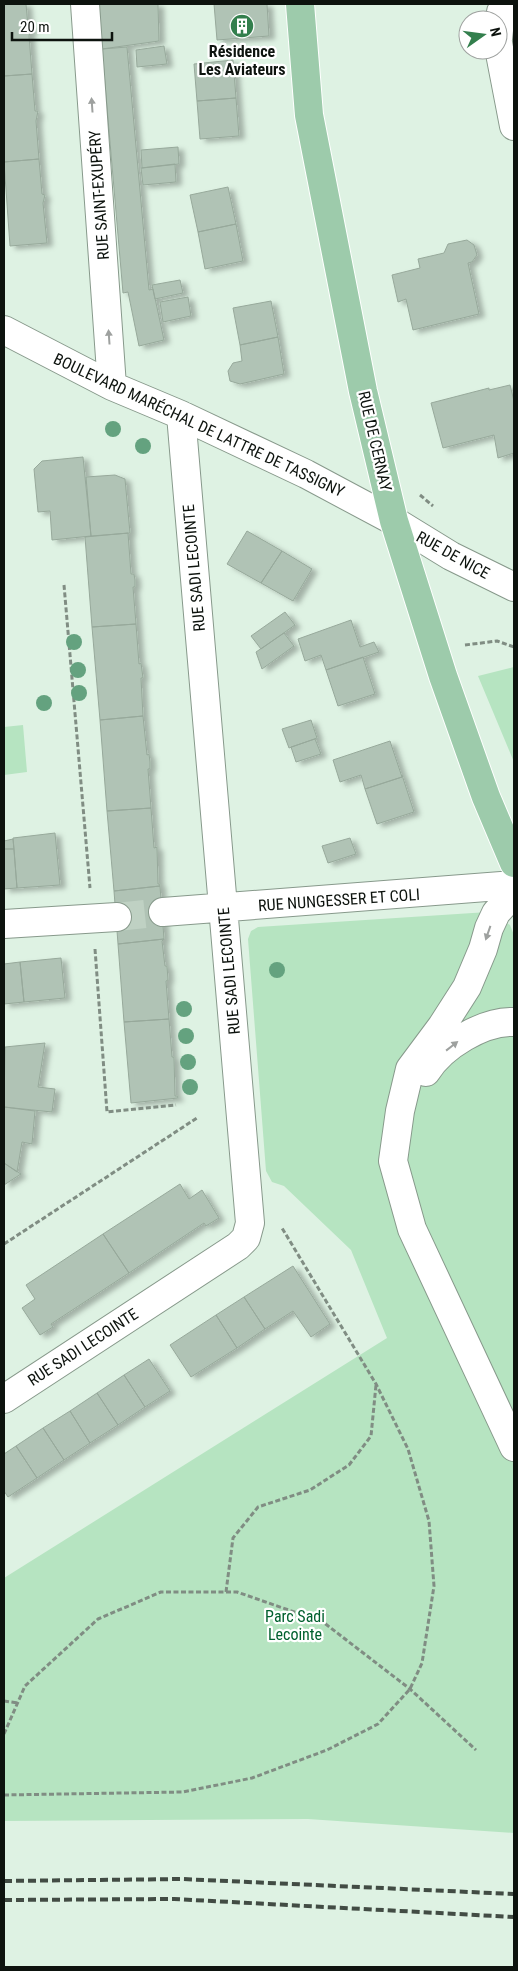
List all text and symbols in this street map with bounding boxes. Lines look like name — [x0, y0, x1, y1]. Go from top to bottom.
scale bar — [12, 10, 112, 42]
north arrow — [458, 10, 508, 60]
building icon: Résidence Les Aviateurs — [229, 13, 255, 39]
text: 20 m — [20, 18, 50, 36]
text: N — [487, 26, 504, 38]
place label: Résidence Les Aviateurs — [198, 42, 286, 79]
one-way arrow — [88, 97, 96, 113]
street label: RUE SAINT-EXUPÉRY — [85, 129, 113, 260]
one-way arrow — [105, 329, 113, 345]
street label: BOULEVARD MARÉCHAL DE LATTRE DE TASSIGNY — [51, 349, 348, 501]
street label: RUE DE CERNAY — [354, 389, 396, 494]
street label: RUE SADI LECOINTE — [179, 504, 209, 632]
street label: RUE DE NICE — [413, 527, 493, 583]
street label: RUE NUNGESSER ET COLI — [257, 885, 421, 915]
street label: RUE SADI LECOINTE — [214, 907, 244, 1035]
one-way arrow — [484, 926, 492, 941]
one-way arrow — [445, 1041, 459, 1051]
street label: RUE SADI LECOINTE — [24, 1304, 142, 1390]
park label: Parc Sadi Lecointe — [265, 1607, 325, 1644]

